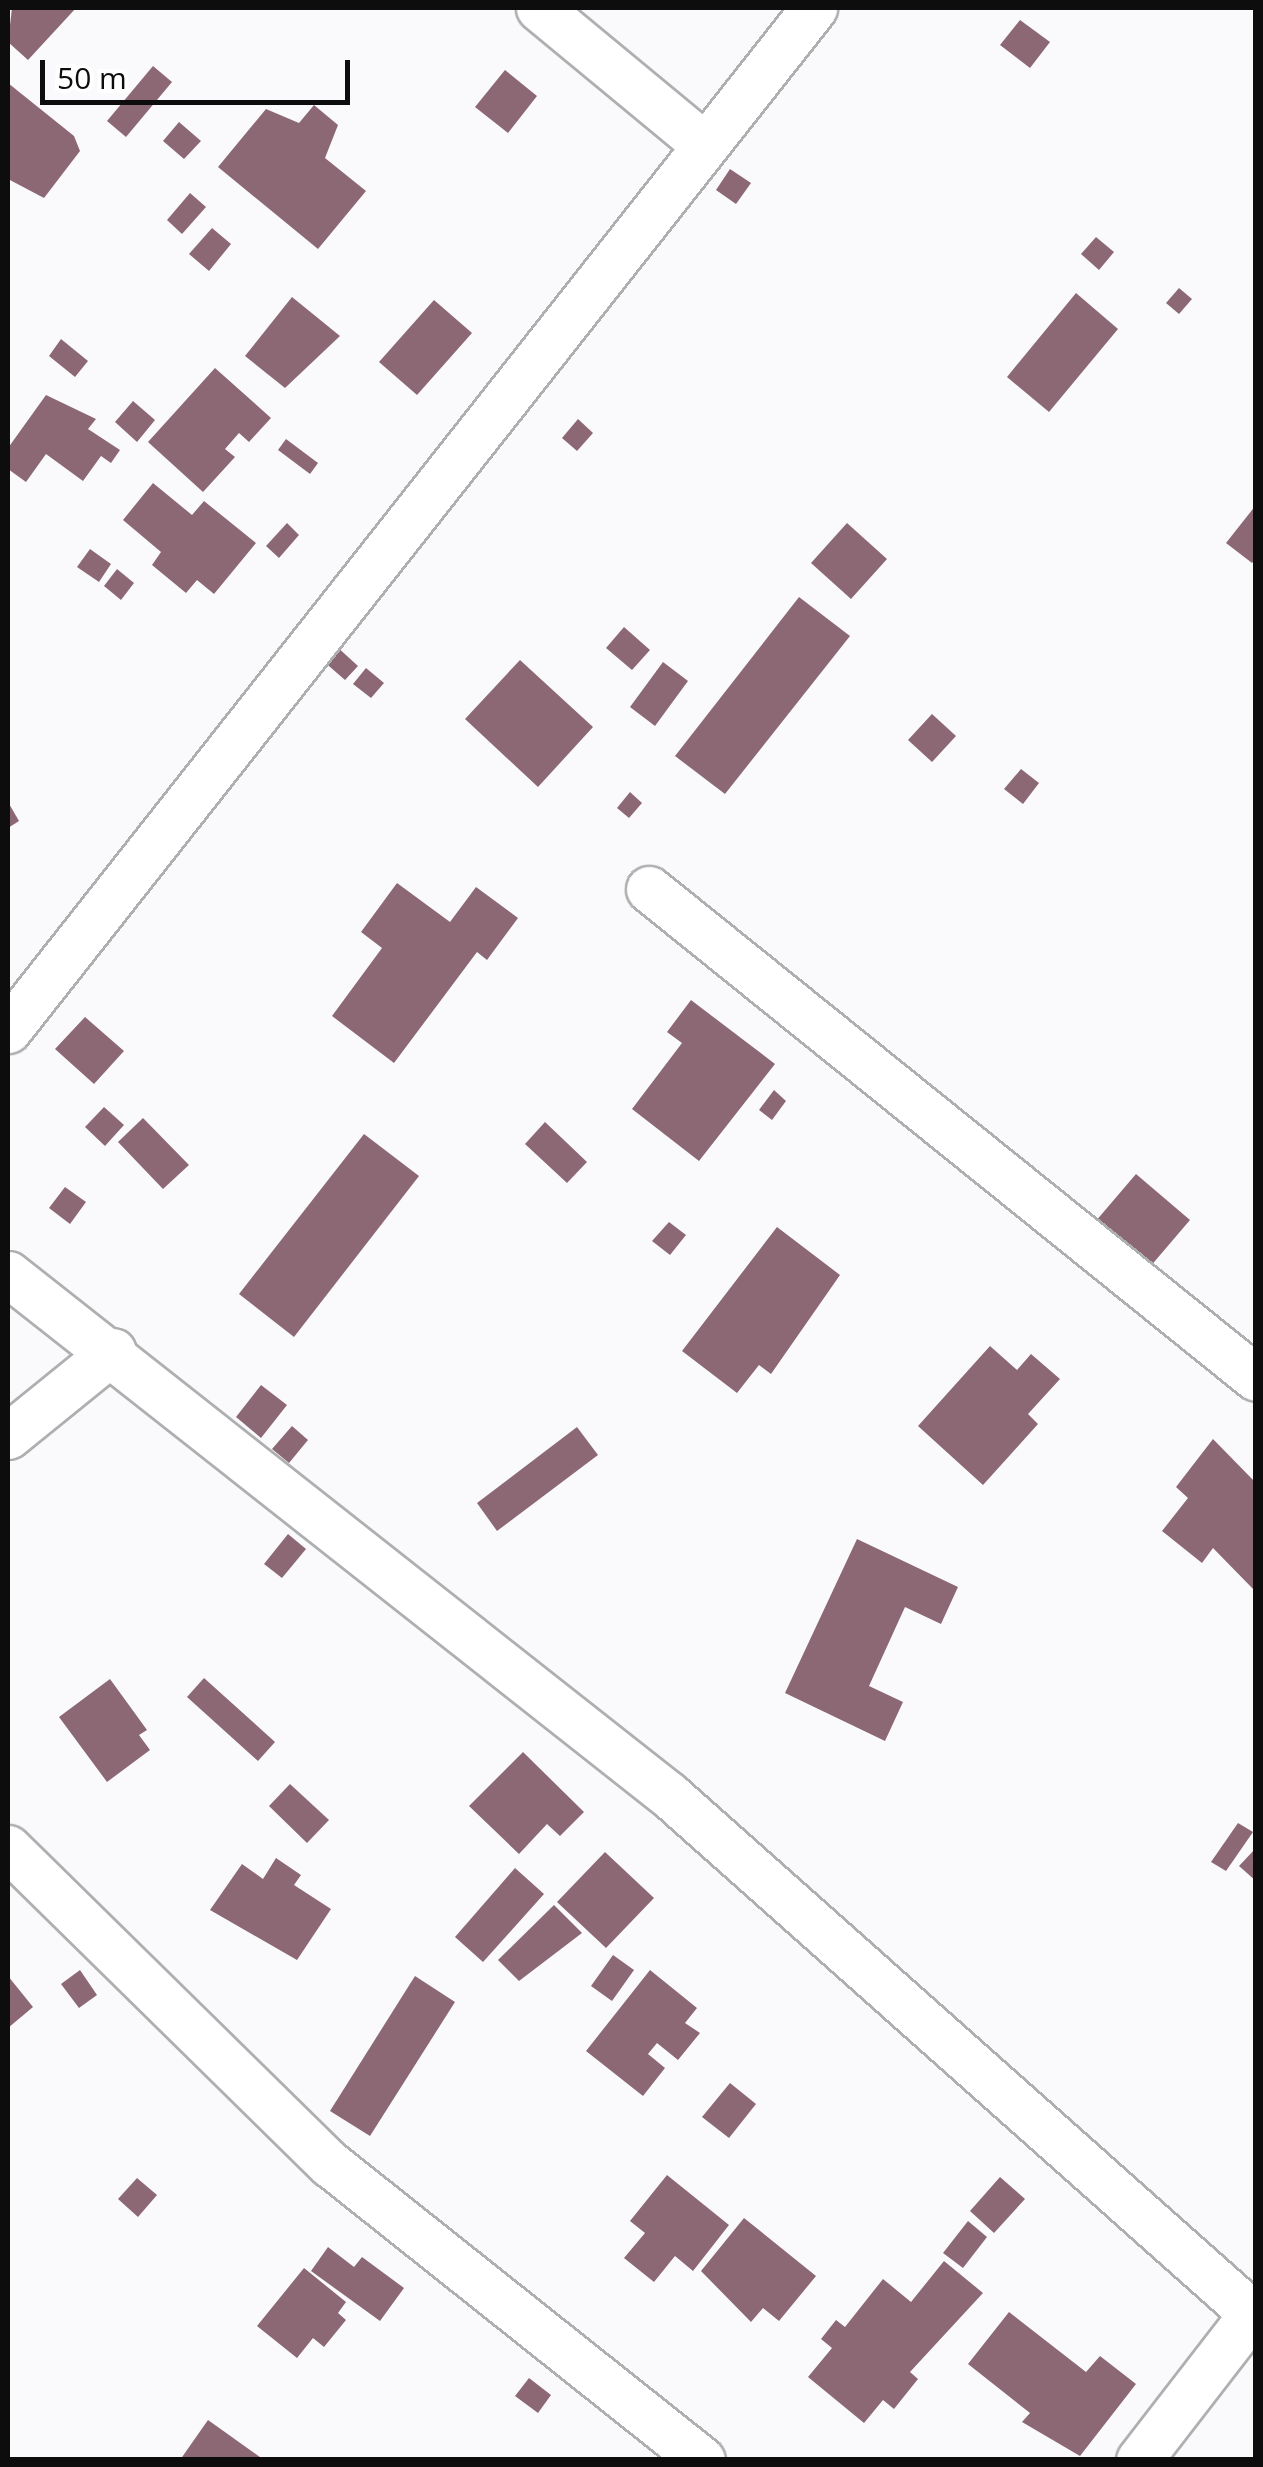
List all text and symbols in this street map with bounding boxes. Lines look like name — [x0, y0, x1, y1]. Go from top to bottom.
scale bar — [45, 40, 355, 102]
text: 50 m — [57, 57, 127, 98]

